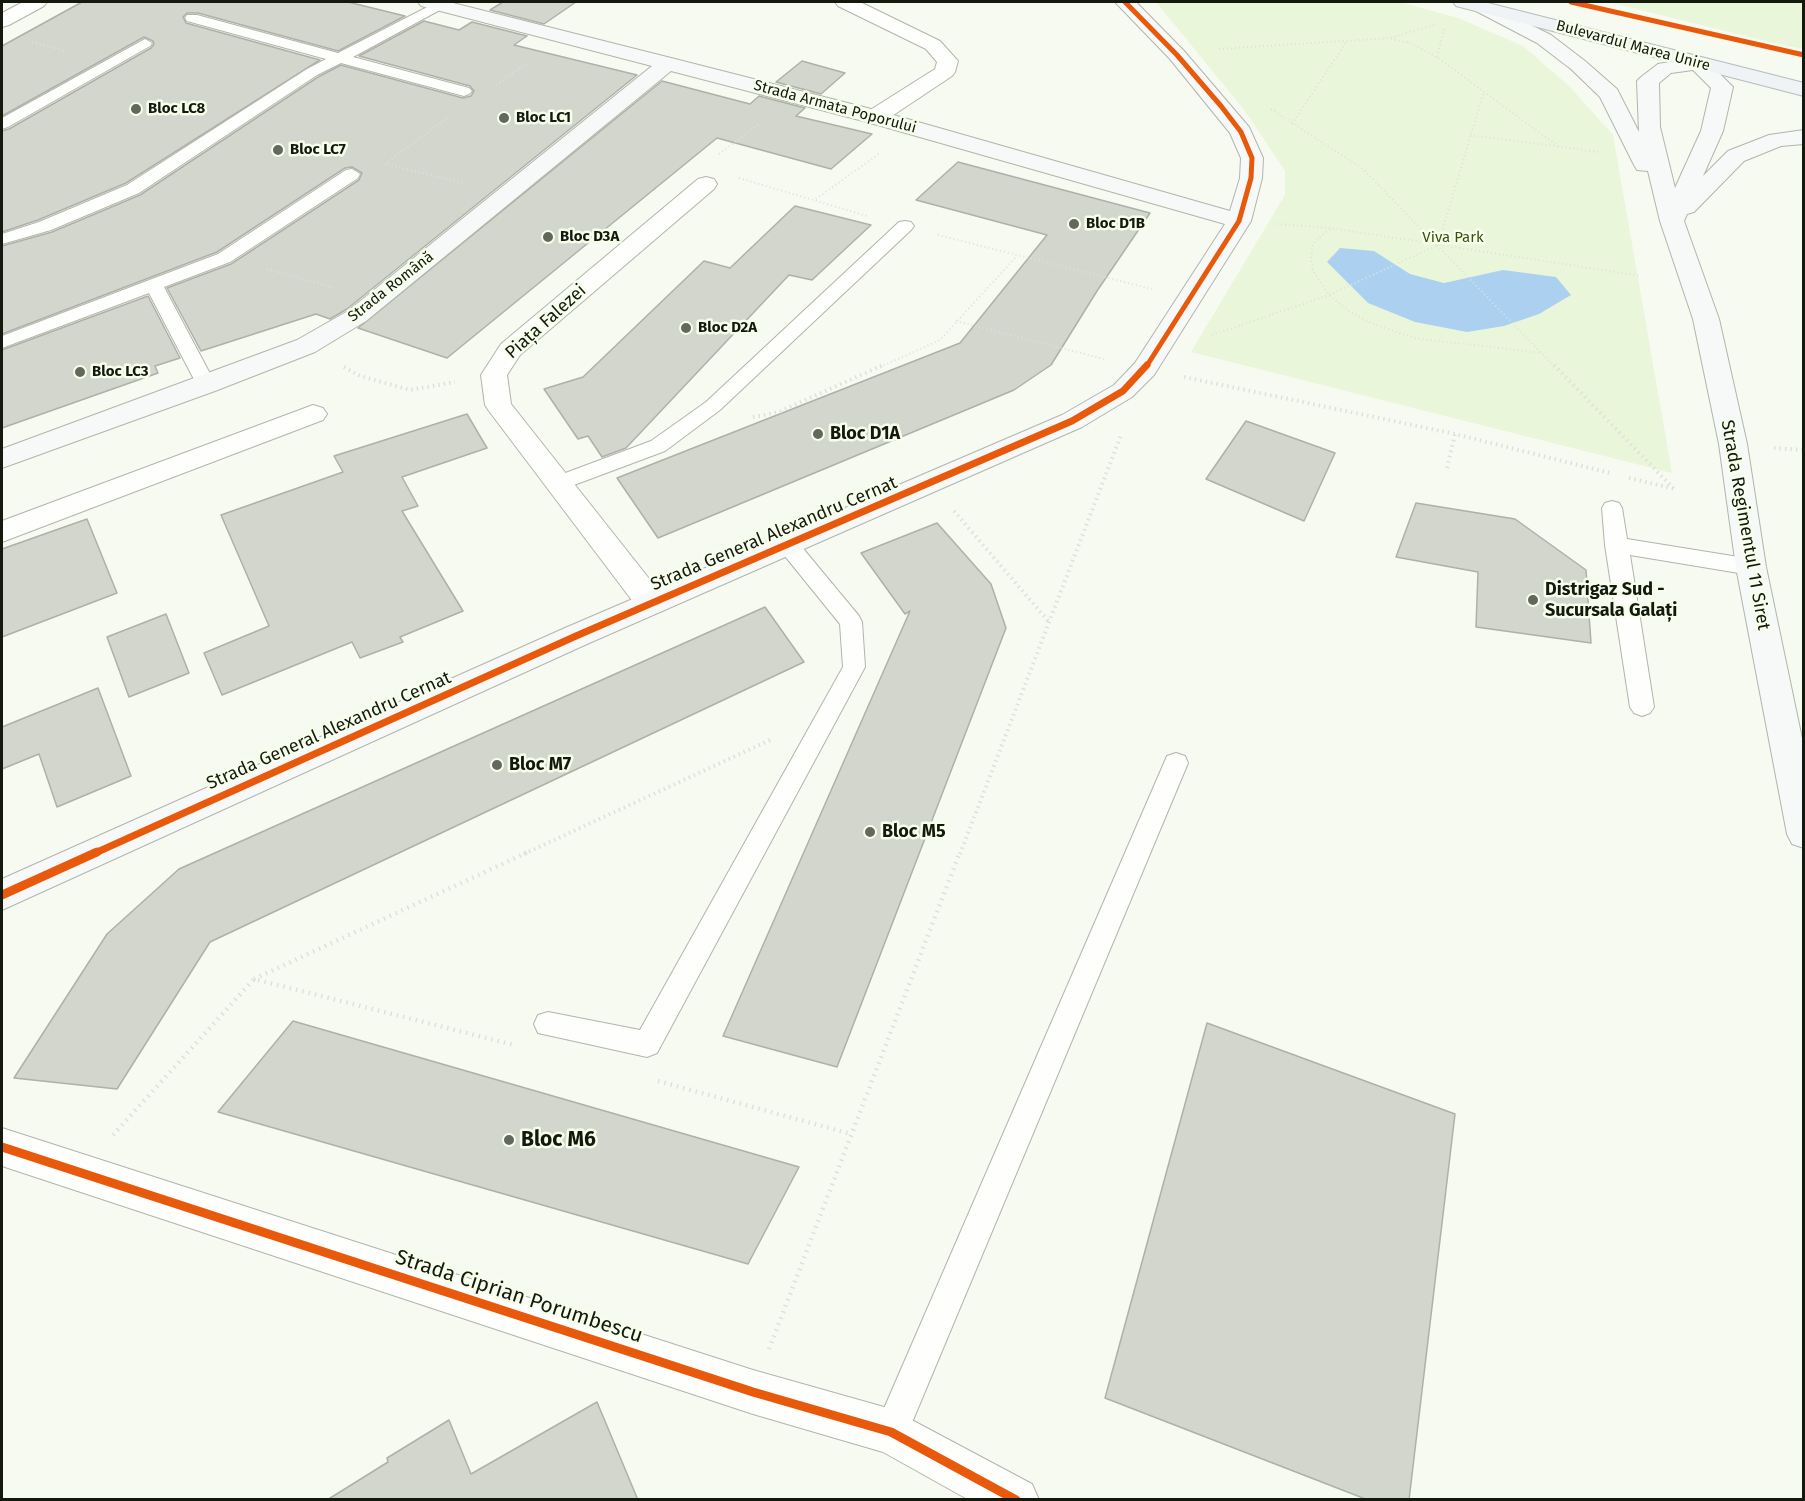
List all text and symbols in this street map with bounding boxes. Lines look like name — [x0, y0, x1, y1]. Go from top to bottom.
street label: Bulevardul Marea Unire — [1554, 17, 1712, 75]
street label: Strada Armata Poporului — [752, 77, 918, 137]
place label: Bloc LC8 — [148, 100, 205, 118]
marker: Bloc LC8 — [129, 102, 143, 116]
place label: Bloc LC1 — [516, 109, 571, 127]
marker: Bloc LC1 — [497, 111, 511, 125]
place label: Bloc LC7 — [290, 141, 346, 159]
marker: Bloc LC7 — [271, 143, 285, 157]
place label: Bloc D1B — [1086, 215, 1145, 233]
marker: Bloc D1B — [1067, 217, 1081, 231]
place label: Bloc D3A — [560, 228, 619, 246]
park label: Viva Park — [1422, 229, 1484, 247]
marker: Bloc D3A — [541, 230, 555, 244]
street label: Strada Română — [345, 248, 437, 326]
street label: Piața Falezei — [501, 280, 591, 364]
place label: Bloc D2A — [698, 319, 757, 337]
marker: Bloc D2A — [679, 321, 693, 335]
place label: Bloc LC3 — [92, 363, 149, 381]
marker: Bloc LC3 — [73, 365, 87, 379]
street label: Strada Regimentul 11 Siret — [1716, 418, 1774, 632]
place label: Bloc D1A — [830, 423, 900, 445]
marker: Bloc D1A — [811, 427, 825, 441]
street label: Strada General Alexandru Cernat — [648, 472, 900, 596]
place label: Distrigaz Sud - Sucursala Galați — [1545, 579, 1677, 622]
marker: Distrigaz Sud - Sucursala Galați — [1526, 593, 1540, 607]
street label: Strada General Alexandru Cernat — [203, 667, 455, 795]
place label: Bloc M7 — [509, 754, 571, 776]
marker: Bloc M7 — [490, 758, 504, 772]
place label: Bloc M5 — [882, 821, 946, 843]
marker: Bloc M5 — [863, 825, 877, 839]
place label: Bloc M6 — [521, 1127, 596, 1153]
marker: Bloc M6 — [502, 1133, 516, 1147]
street label: Strada Ciprian Porumbescu — [392, 1245, 646, 1349]

